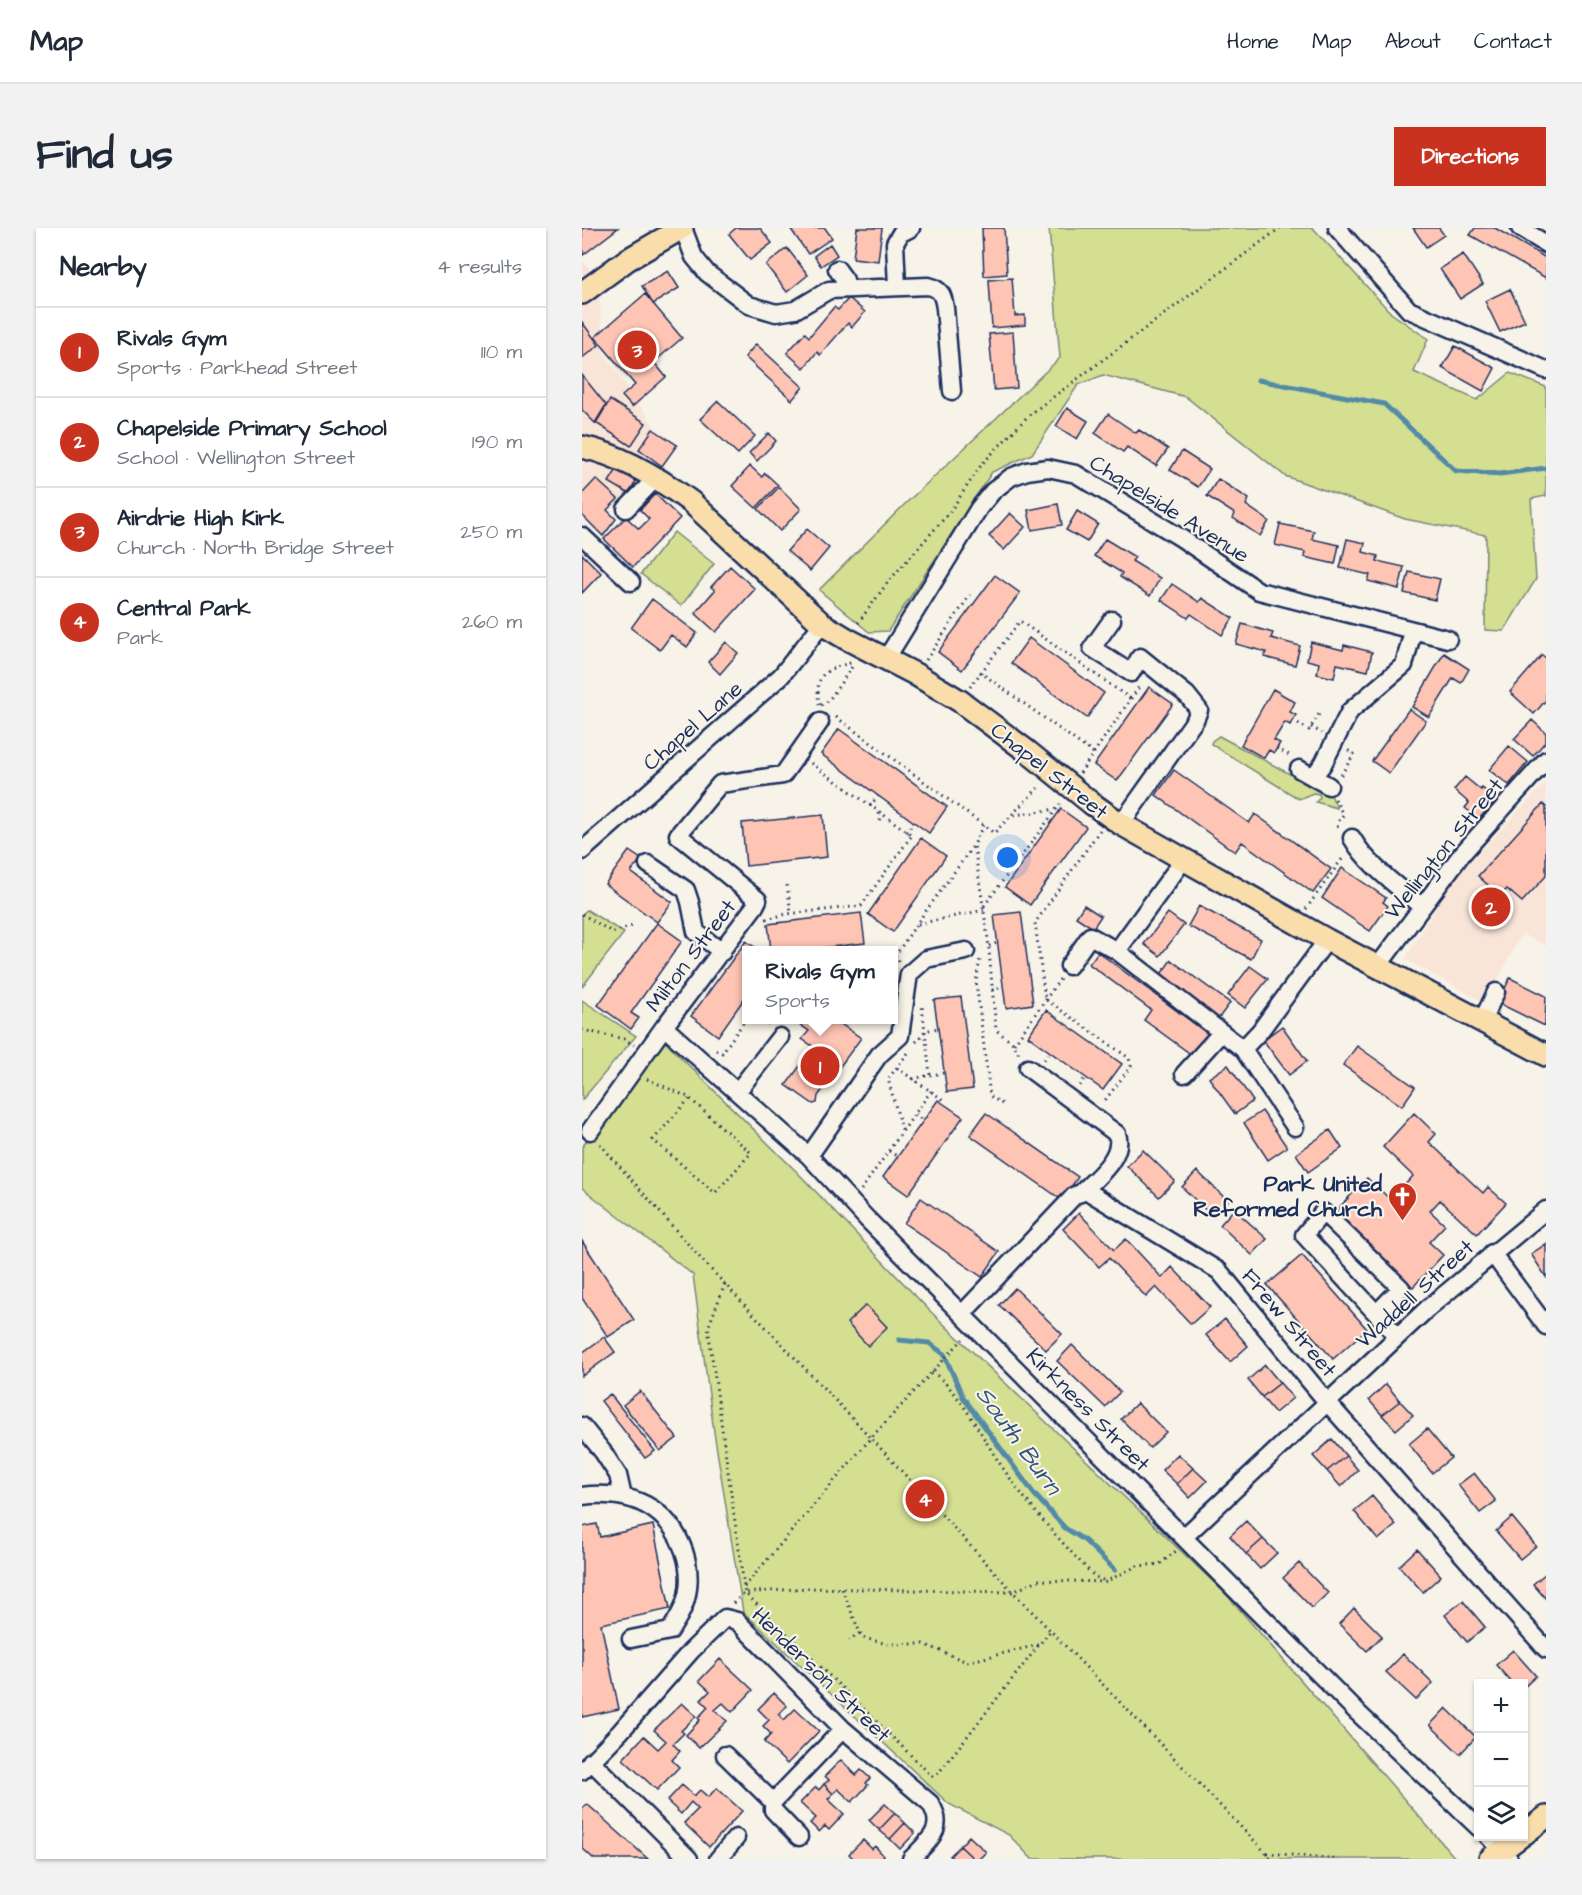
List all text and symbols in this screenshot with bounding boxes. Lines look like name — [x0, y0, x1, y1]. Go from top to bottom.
text: Map — [30, 22, 83, 61]
text: Home — [1227, 27, 1279, 56]
text: Map — [1312, 27, 1352, 56]
text: About — [1385, 27, 1441, 56]
text: Contact — [1474, 27, 1552, 56]
text: Find us — [36, 127, 173, 185]
button: Directions — [1394, 127, 1546, 186]
text: Nearby — [60, 249, 147, 285]
text: 4 results — [437, 253, 522, 281]
text: Rivals Gym — [117, 323, 226, 354]
pin: 3 — [618, 328, 656, 372]
text: 1 — [78, 338, 81, 366]
text: 110 m — [481, 338, 522, 366]
text: Sports · Parkhead Street — [117, 354, 357, 382]
text: Chapelside Primary School — [117, 413, 387, 444]
text: 2 — [74, 428, 85, 456]
text: 190 m — [472, 428, 522, 456]
text: School · Wellington Street — [117, 444, 355, 472]
street label: Chapelside Avenue — [1083, 448, 1255, 571]
text: Airdrie High Kirk — [117, 503, 284, 534]
text: 3 — [74, 518, 85, 546]
text: 250 m — [460, 518, 522, 546]
text: Church · North Bridge Street — [117, 534, 394, 562]
text: Central Park — [117, 593, 251, 624]
text: 4 — [73, 608, 86, 636]
text: 260 m — [462, 608, 522, 636]
text: Park — [117, 624, 163, 652]
street label: Chapel Lane — [636, 674, 750, 778]
street label: Chapel Street — [984, 715, 1115, 827]
street label: Wellington Street — [1377, 771, 1512, 927]
your location — [993, 843, 1022, 872]
pin: 2 — [1472, 884, 1510, 930]
street label: Milton Street — [639, 893, 744, 1019]
popup — [742, 946, 898, 1024]
text: Rivals Gym — [765, 956, 875, 987]
text: Sports — [765, 987, 830, 1015]
pin: 1 — [800, 1044, 840, 1088]
place label: Park United Reformed Church — [1193, 1169, 1383, 1225]
church icon: Park United Reformed Church — [1387, 1180, 1419, 1222]
street label: Waddell Street — [1349, 1232, 1481, 1356]
street label: Frew Street — [1234, 1262, 1344, 1384]
street label: Kirkness Street — [1019, 1341, 1157, 1479]
water label: South Burn — [967, 1379, 1070, 1503]
pin: 4 — [906, 1476, 944, 1522]
street label: Henderson Street — [745, 1600, 897, 1750]
map controls — [1474, 1679, 1528, 1841]
button: + — [1474, 1679, 1528, 1733]
button: − — [1474, 1733, 1528, 1787]
button: layers — [1474, 1787, 1528, 1841]

